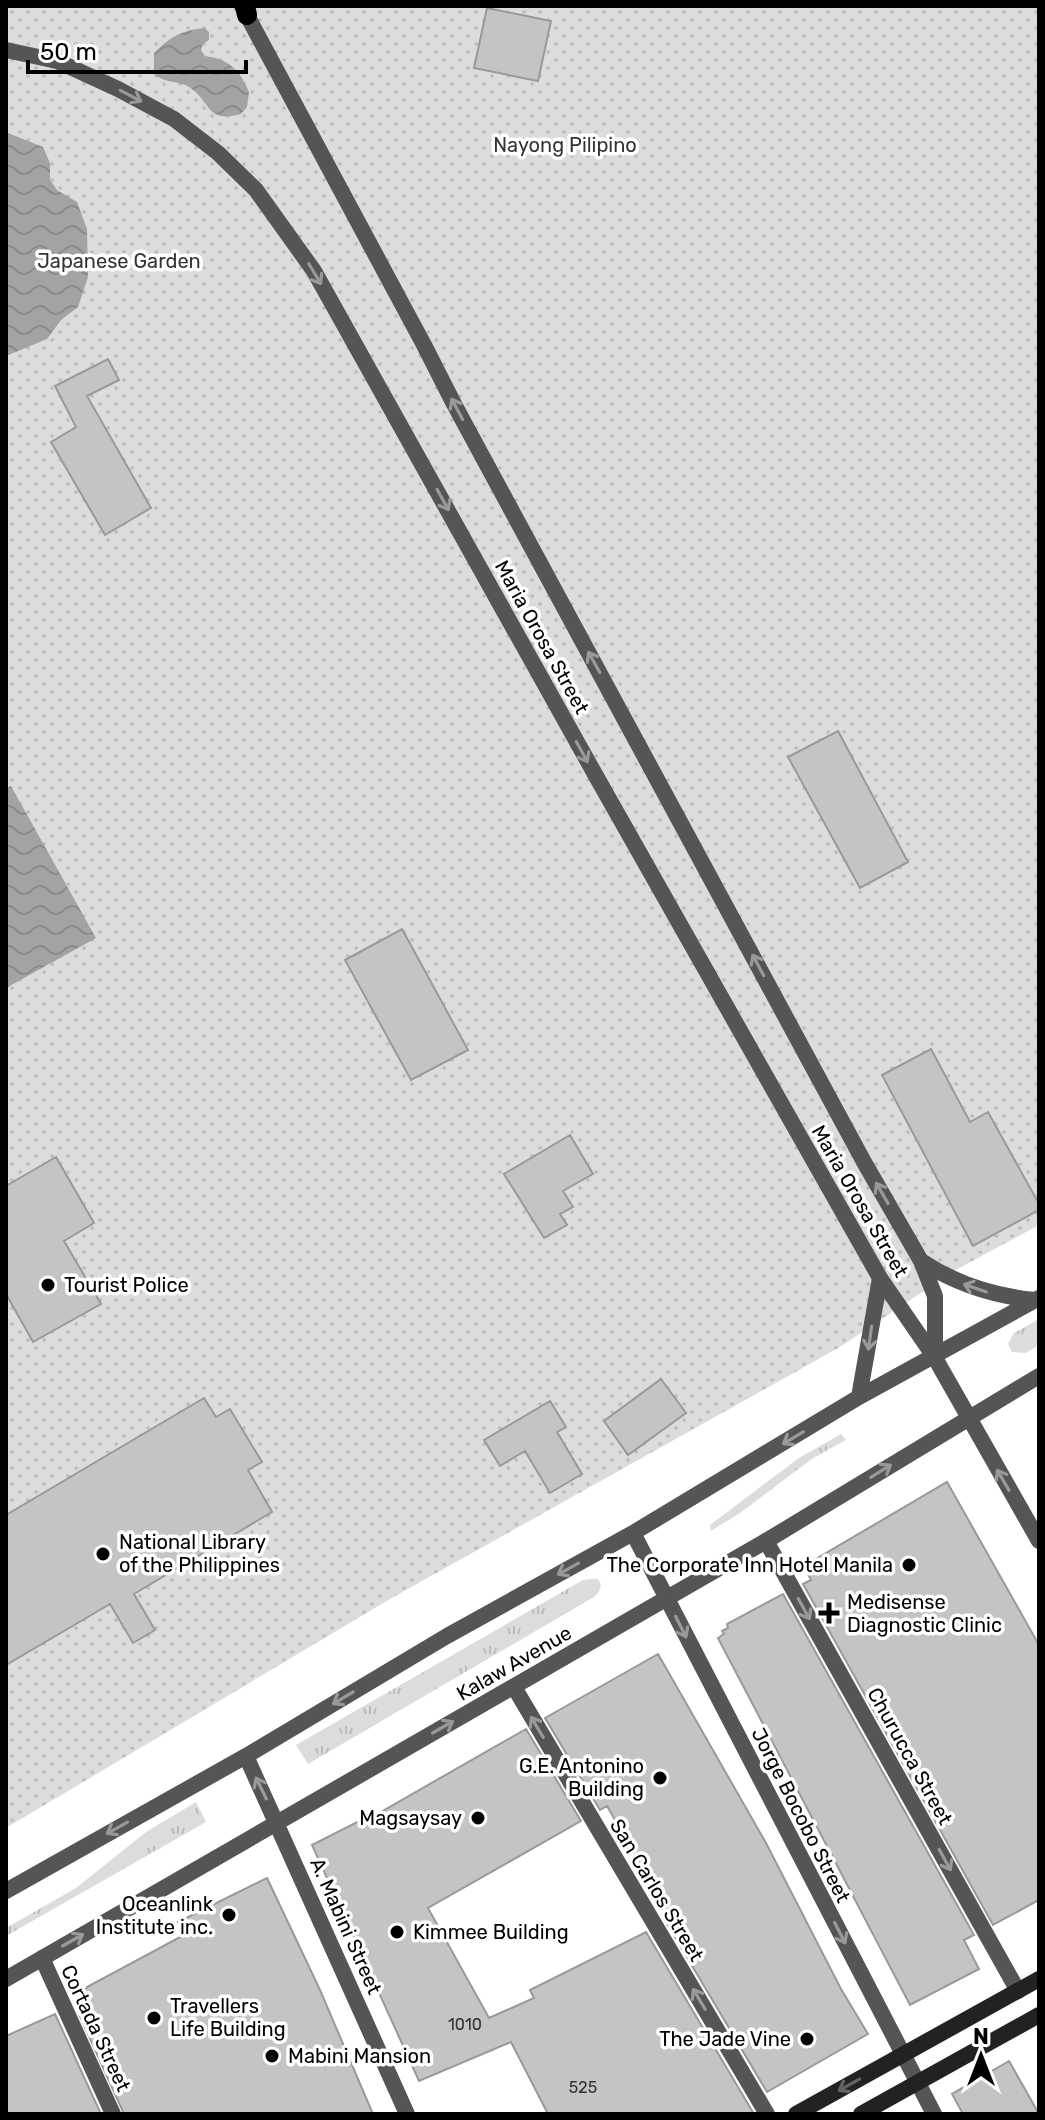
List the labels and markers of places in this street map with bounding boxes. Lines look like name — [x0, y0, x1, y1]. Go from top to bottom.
place label: Tourist Police — [64, 1273, 189, 1297]
marker: Tourist Police — [39, 1276, 57, 1294]
place label: National Library of the Philippines — [119, 1530, 280, 1577]
marker: National Library of the Philippines — [94, 1545, 112, 1563]
place label: The Corporate Inn Hotel Manila — [607, 1553, 893, 1577]
marker: The Corporate Inn Hotel Manila — [900, 1556, 918, 1574]
place label: Medisense Diagnostic Clinic — [847, 1590, 1002, 1637]
marker: Medisense Diagnostic Clinic — [818, 1602, 840, 1624]
place label: G.E. Antonino Building — [519, 1754, 644, 1801]
marker: G.E. Antonino Building — [651, 1769, 669, 1787]
place label: Magsaysay — [359, 1806, 462, 1830]
marker: Magsaysay — [469, 1809, 487, 1827]
place label: Oceanlink Institute inc. — [96, 1892, 214, 1939]
marker: Oceanlink Institute inc. — [220, 1906, 238, 1924]
place label: Kimmee Building — [413, 1920, 569, 1944]
marker: Kimmee Building — [388, 1923, 406, 1941]
place label: Travellers Life Building — [170, 1994, 286, 2041]
marker: Travellers Life Building — [145, 2009, 163, 2027]
place label: The Jade Vine — [659, 2027, 791, 2051]
marker: The Jade Vine — [798, 2030, 816, 2048]
place label: Mabini Mansion — [288, 2044, 431, 2068]
marker: Mabini Mansion — [263, 2047, 281, 2065]

